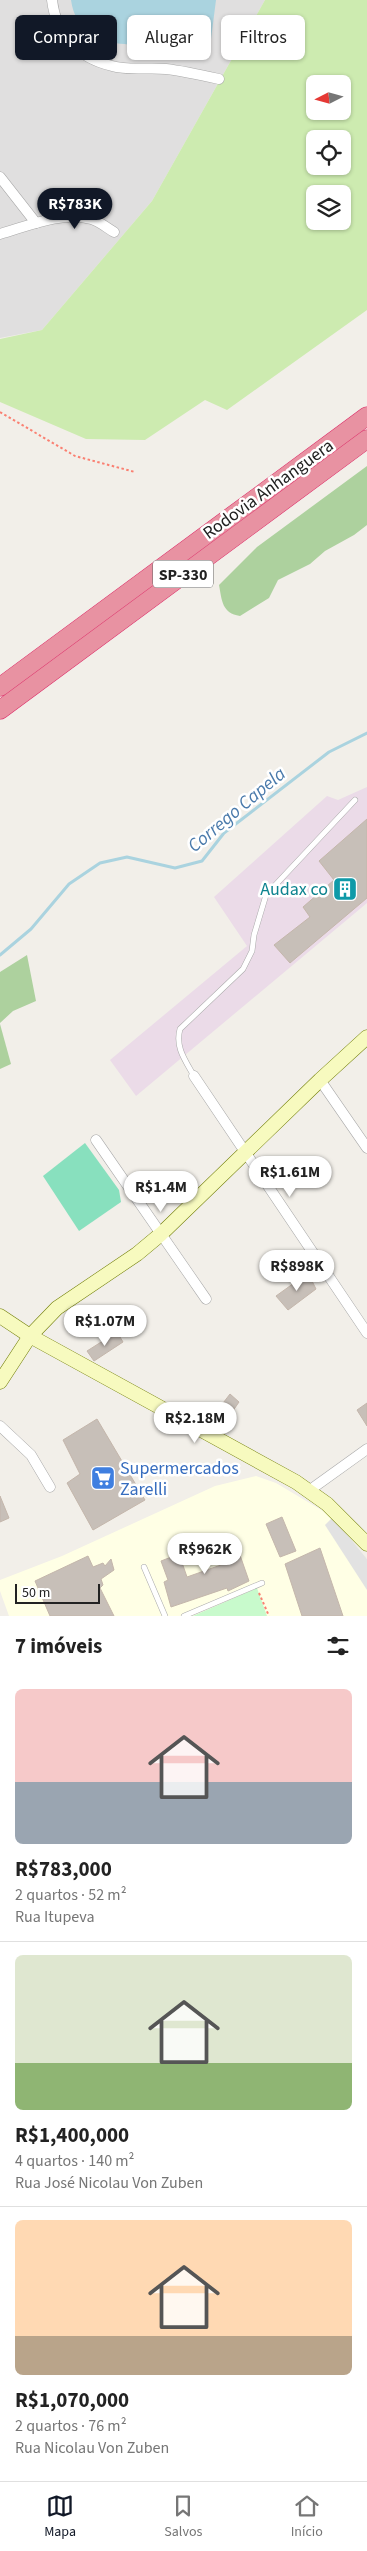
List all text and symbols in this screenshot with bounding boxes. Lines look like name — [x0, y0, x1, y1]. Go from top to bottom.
chip: Comprar — [15, 15, 117, 60]
chip: Alugar — [127, 15, 211, 60]
chip: Filtros — [221, 15, 305, 60]
north arrow — [306, 75, 351, 120]
map controls — [306, 75, 351, 230]
button: locate — [306, 130, 351, 175]
button: layers — [306, 185, 351, 230]
pin: R$783K — [34, 188, 116, 230]
text: R$783K — [48, 193, 102, 215]
street label: Rodovia Anhanguera — [198, 433, 339, 545]
road number: SP-330 — [153, 560, 213, 588]
water label: Corrego Capela — [182, 761, 292, 859]
building icon: Audax co — [332, 876, 358, 902]
place label: Audax co — [260, 877, 328, 902]
pin: R$1.61M — [244, 1156, 336, 1198]
text: R$1.61M — [260, 1161, 320, 1183]
pin: R$1.4M — [120, 1170, 202, 1213]
text: R$1.4M — [135, 1176, 187, 1198]
pin: R$898K — [256, 1250, 338, 1292]
text: R$898K — [270, 1255, 324, 1277]
pin: R$1.07M — [59, 1304, 151, 1347]
text: R$1.07M — [75, 1310, 135, 1332]
pin: R$2.18M — [149, 1402, 241, 1444]
text: R$2.18M — [165, 1407, 225, 1429]
place label: Supermercados Zarelli — [120, 1456, 239, 1502]
supermarket icon: Supermercados Zarelli — [90, 1465, 116, 1491]
pin: R$962K — [164, 1532, 246, 1575]
text: R$962K — [178, 1538, 232, 1560]
scale bar — [15, 1581, 100, 1604]
text: 50 m — [22, 1583, 50, 1603]
text: 7 imóveis — [15, 1631, 102, 1661]
icon: filters — [324, 1632, 352, 1660]
icon: home — [139, 1722, 229, 1812]
text: R$783,000 — [15, 1854, 112, 1884]
text: 2 quartos · 52 m² — [15, 1884, 127, 1906]
text: Rua Itupeva — [15, 1906, 95, 1928]
icon: home — [139, 1987, 229, 2077]
text: R$1,400,000 — [15, 2120, 129, 2150]
text: 4 quartos · 140 m² — [15, 2150, 134, 2172]
text: Rua José Nicolau Von Zuben — [15, 2172, 203, 2194]
icon: home — [139, 2252, 229, 2342]
text: R$1,070,000 — [15, 2385, 129, 2415]
text: 2 quartos · 76 m² — [15, 2415, 127, 2437]
text: Rua Nicolau Von Zuben — [15, 2437, 169, 2459]
tab: Mapa — [44, 2492, 76, 2542]
tab: Salvos — [164, 2492, 202, 2542]
tab: Início — [291, 2492, 323, 2542]

